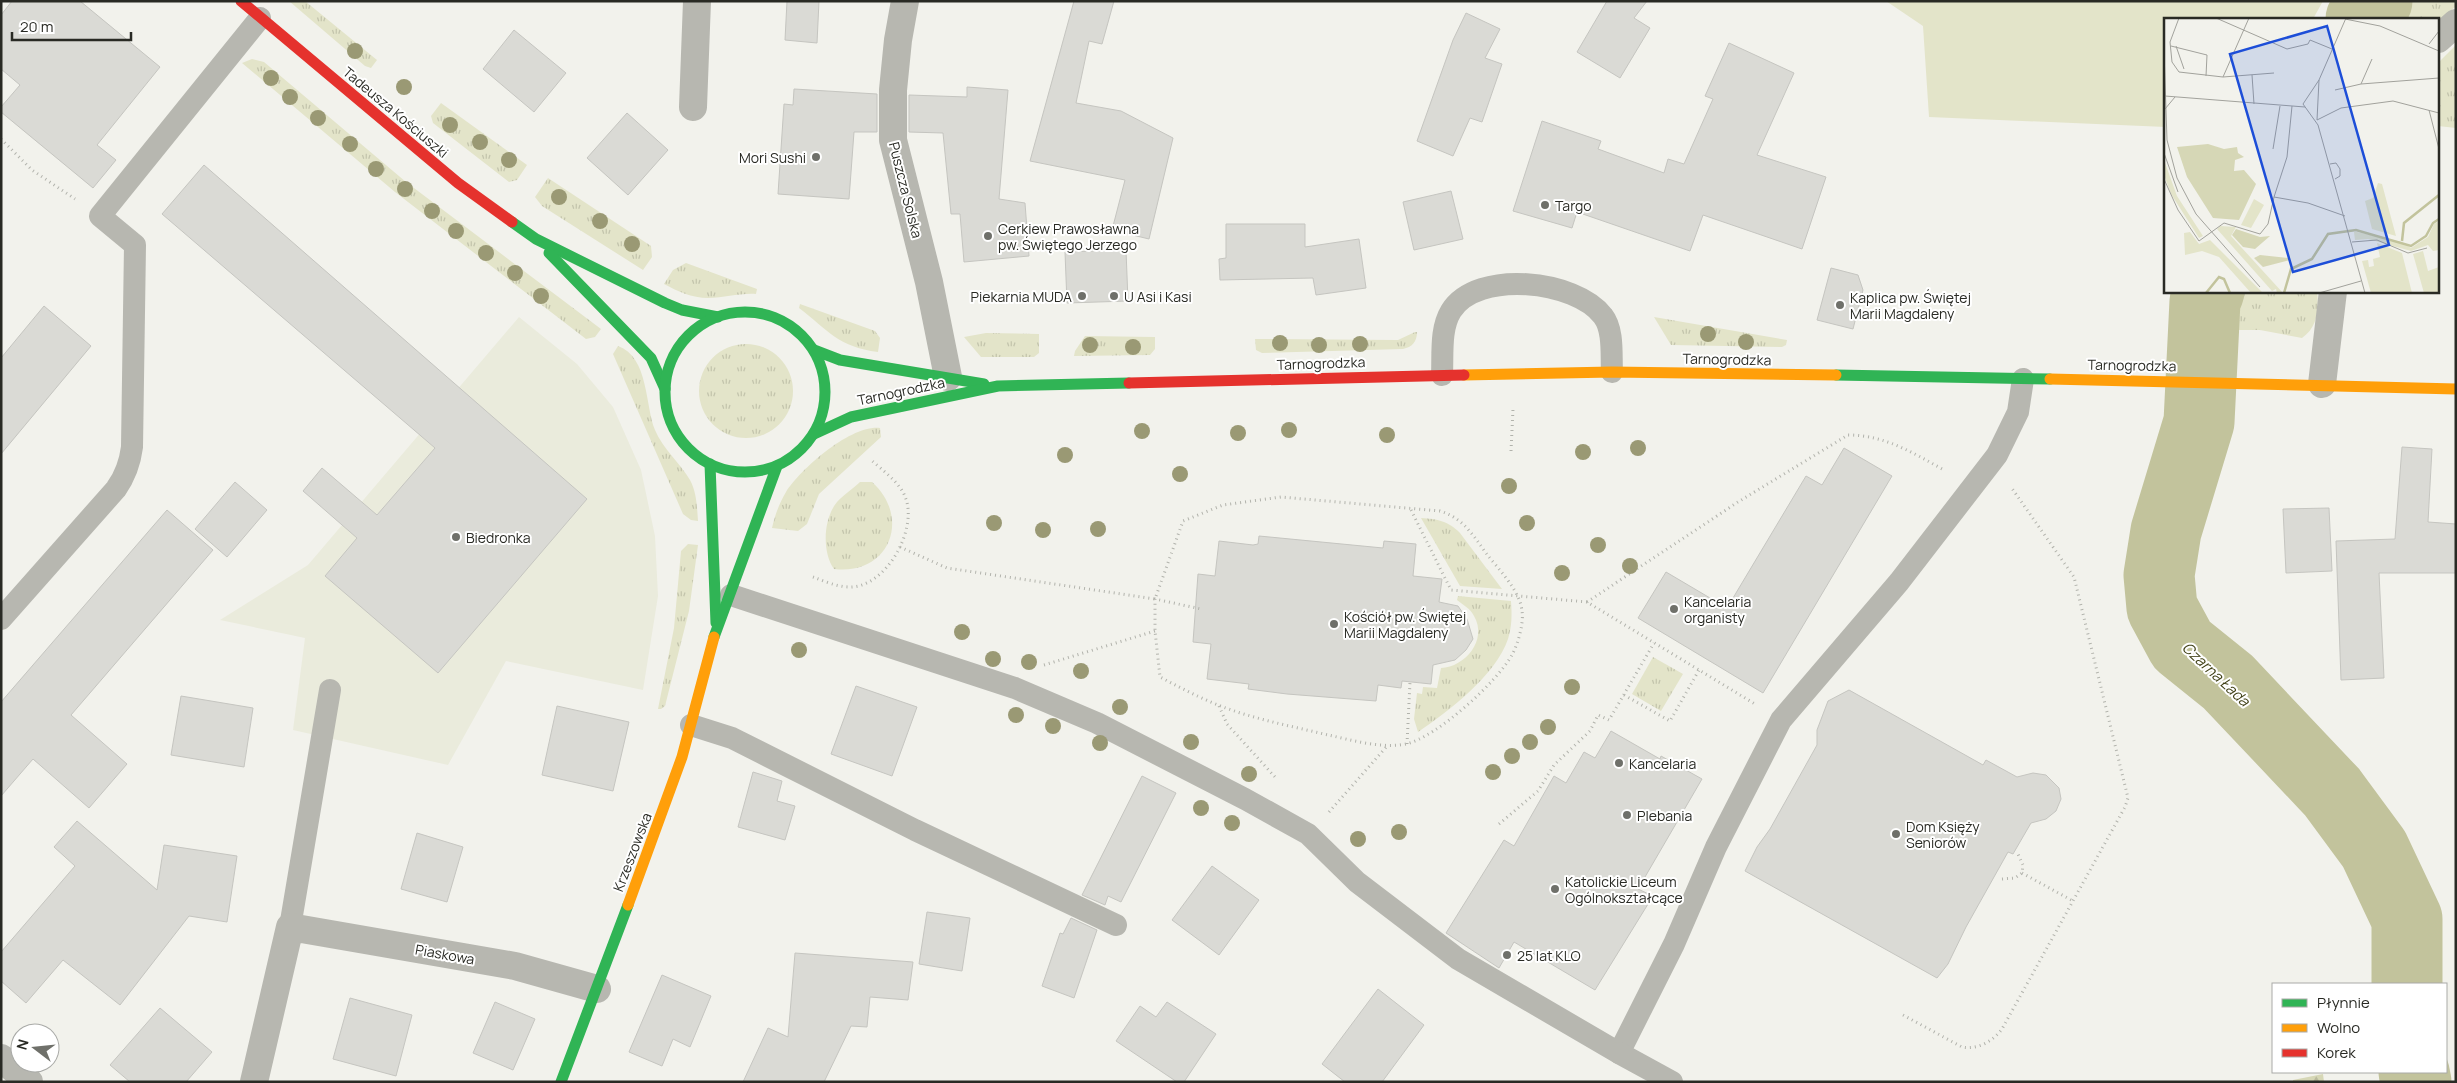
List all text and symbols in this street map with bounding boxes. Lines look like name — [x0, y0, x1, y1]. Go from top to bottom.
scale bar — [12, 10, 131, 42]
text: 20 m — [20, 16, 53, 37]
inset map — [2164, 18, 2440, 292]
street label: Tadeusza Kościuszki — [339, 62, 453, 162]
street label: Puszcza Solska — [885, 140, 927, 240]
place label: Mori Sushi — [739, 148, 806, 167]
marker: Mori Sushi — [810, 151, 822, 163]
place label: Targo — [1555, 196, 1591, 215]
marker: Targo — [1539, 199, 1551, 211]
place label: Cerkiew Prawosławna pw. Świętego Jerzego — [998, 219, 1139, 254]
marker: Cerkiew Prawosławna pw. Świętego Jerzego — [982, 230, 994, 242]
place label: Piekarnia MUDA — [971, 287, 1072, 306]
place label: U Asi i Kasi — [1124, 287, 1192, 306]
place label: Kaplica pw. Świętej Marii Magdaleny — [1850, 288, 1971, 323]
marker: Piekarnia MUDA — [1076, 290, 1088, 302]
marker: U Asi i Kasi — [1108, 290, 1120, 302]
marker: Kaplica pw. Świętej Marii Magdaleny — [1834, 299, 1846, 311]
street label: Tarnogrodzka — [1683, 349, 1771, 369]
street label: Tarnogrodzka — [1276, 352, 1366, 374]
street label: Tarnogrodzka — [2088, 355, 2176, 375]
street label: Tarnogrodzka — [856, 372, 946, 410]
place label: Biedronka — [466, 528, 531, 547]
marker: Biedronka — [450, 531, 462, 543]
place label: Kancelaria organisty — [1684, 592, 1751, 627]
marker: Kancelaria organisty — [1668, 603, 1680, 615]
place label: Kościół pw. Świętej Marii Magdaleny — [1344, 607, 1466, 642]
marker: Kościół pw. Świętej Marii Magdaleny — [1328, 618, 1340, 630]
water label: Czarna Łada — [2178, 637, 2255, 711]
place label: Kancelaria — [1629, 754, 1696, 773]
marker: Kancelaria — [1613, 757, 1625, 769]
place label: Plebania — [1637, 806, 1692, 825]
marker: Plebania — [1621, 809, 1633, 821]
street label: Krzeszowska — [608, 810, 656, 894]
place label: Dom Księży Seniorów — [1906, 817, 1980, 852]
marker: Dom Księży Seniorów — [1890, 828, 1902, 840]
place label: Katolickie Liceum Ogólnokształcące — [1565, 872, 1683, 907]
marker: Katolickie Liceum Ogólnokształcące — [1549, 883, 1561, 895]
street label: Piaskowa — [414, 939, 476, 969]
place label: 25 lat KLO — [1517, 946, 1581, 965]
marker: 25 lat KLO — [1501, 949, 1513, 961]
legend — [2272, 983, 2447, 1073]
text: Płynnie — [2317, 992, 2370, 1013]
text: Wolno — [2317, 1017, 2360, 1038]
north arrow — [10, 1023, 60, 1073]
text: N — [12, 1037, 33, 1052]
text: Korek — [2317, 1042, 2356, 1063]

